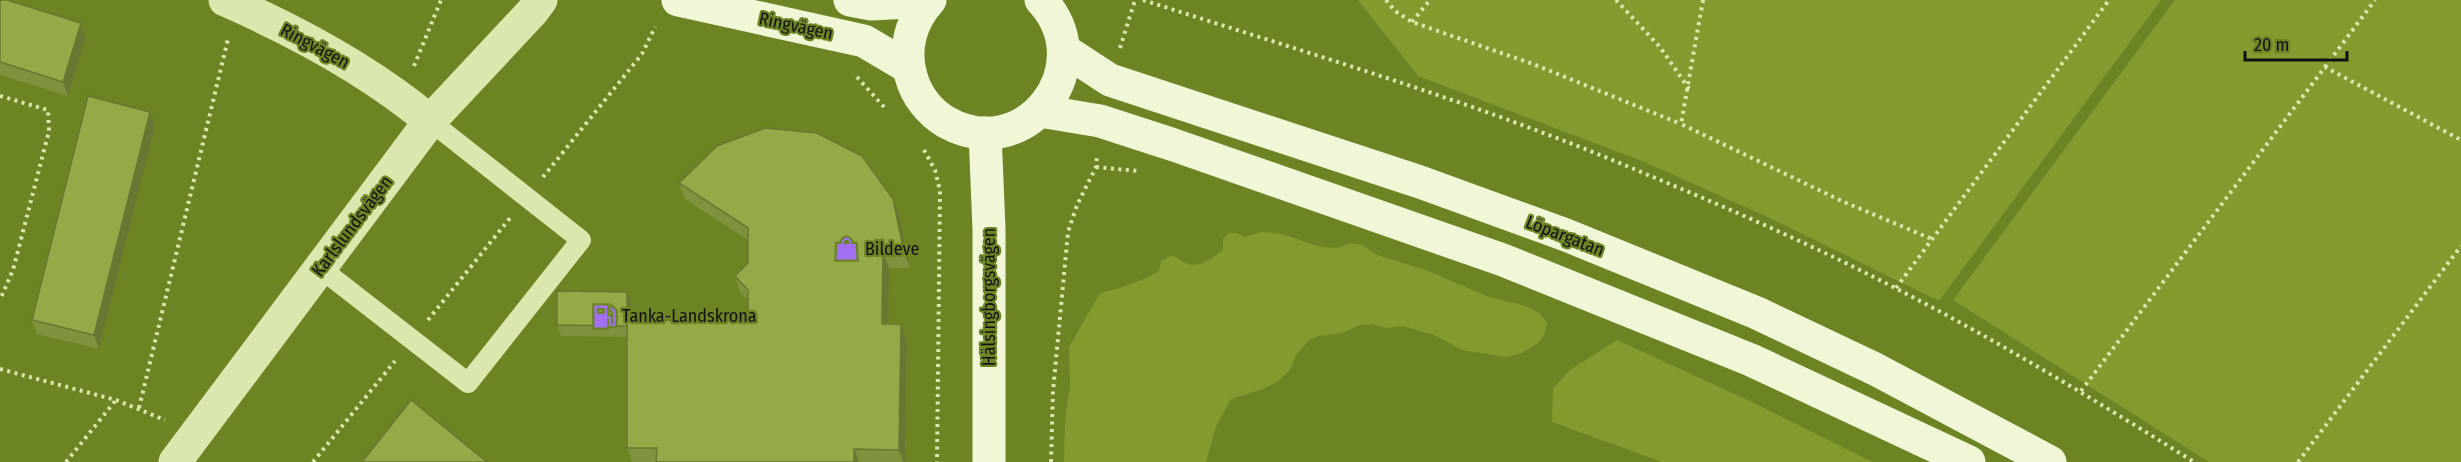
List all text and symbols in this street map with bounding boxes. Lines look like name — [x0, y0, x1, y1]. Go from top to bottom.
street label: Ringvägen — [757, 7, 835, 45]
street label: Ringvägen — [277, 19, 353, 73]
scale bar — [2245, 24, 2347, 62]
text: 20 m — [2254, 34, 2289, 56]
street label: Karlslundsvägen — [307, 171, 397, 281]
street label: Löpargatan — [1523, 211, 1607, 261]
street label: Hälsingborgsvägen — [978, 228, 1000, 366]
shop icon: Bildeve — [834, 236, 860, 262]
place label: Bildeve — [865, 238, 919, 260]
fuel station icon: Tanka-Landskrona — [591, 303, 617, 329]
place label: Tanka-Landskrona — [622, 305, 757, 327]

